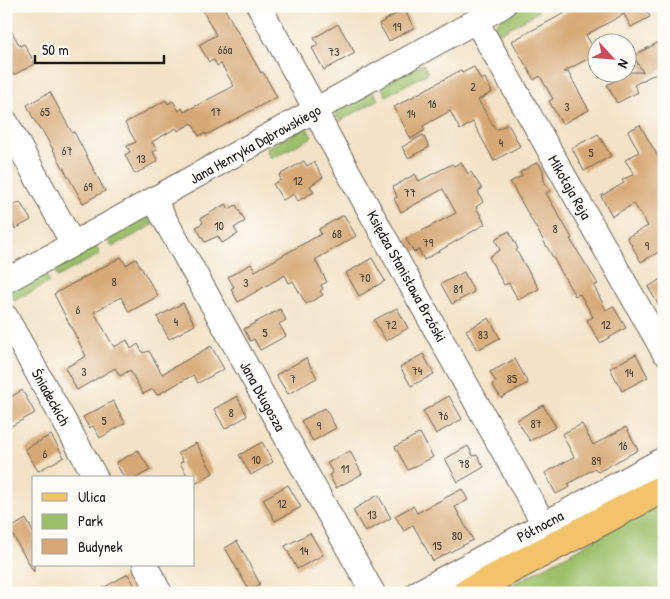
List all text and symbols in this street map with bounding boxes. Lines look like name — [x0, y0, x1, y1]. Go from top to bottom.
house number: 19 — [393, 18, 402, 35]
scale bar — [35, 32, 164, 64]
north arrow — [588, 32, 638, 82]
text: 50 m — [42, 39, 69, 60]
house number: 66a — [218, 41, 232, 58]
house number: 73 — [328, 43, 340, 60]
text: N — [614, 56, 634, 72]
house number: 2 — [470, 78, 476, 95]
house number: 16 — [427, 95, 437, 112]
house number: 3 — [564, 98, 570, 115]
street label: Jana Henryka Dąbrowskiego — [186, 99, 324, 189]
house number: 65 — [40, 103, 50, 120]
house number: 17 — [211, 103, 221, 120]
house number: 14 — [407, 105, 416, 122]
house number: 4 — [499, 134, 504, 151]
house number: 67 — [62, 142, 72, 159]
house number: 5 — [588, 144, 594, 161]
house number: 13 — [136, 150, 146, 167]
street label: Mikołaja Reja — [543, 151, 597, 223]
house number: 12 — [293, 172, 303, 189]
house number: 69 — [83, 178, 93, 195]
house number: 77 — [404, 184, 416, 201]
street label: Księdza Stanisława Brzóski — [362, 206, 452, 346]
house number: 10 — [214, 217, 224, 234]
house number: 8 — [552, 220, 558, 237]
house number: 68 — [332, 225, 342, 242]
house number: 79 — [423, 234, 434, 251]
house number: 9 — [645, 237, 650, 254]
house number: 70 — [359, 269, 371, 286]
house number: 8 — [111, 273, 117, 290]
house number: 3 — [243, 274, 249, 291]
house number: 81 — [453, 280, 463, 297]
house number: 6 — [76, 301, 81, 318]
house number: 4 — [174, 313, 179, 330]
house number: 72 — [385, 316, 397, 333]
house number: 12 — [601, 316, 611, 333]
house number: 5 — [262, 324, 268, 341]
house number: 83 — [478, 326, 488, 343]
street label: Jana Długosza — [235, 357, 291, 435]
house number: 74 — [412, 362, 423, 379]
house number: 3 — [81, 363, 87, 380]
house number: 14 — [625, 364, 634, 381]
street label: Śniadeckich — [27, 365, 75, 429]
house number: 7 — [290, 370, 296, 387]
house number: 85 — [507, 370, 517, 387]
house number: 8 — [228, 404, 234, 421]
house number: 76 — [438, 407, 449, 424]
house number: 5 — [101, 412, 107, 429]
house number: 87 — [530, 415, 542, 432]
house number: 9 — [317, 417, 322, 434]
house number: 16 — [618, 437, 628, 454]
house number: 6 — [43, 445, 48, 462]
house number: 10 — [251, 451, 261, 468]
house number: 89 — [591, 452, 601, 469]
house number: 78 — [458, 455, 470, 472]
house number: 11 — [341, 460, 349, 477]
legend — [32, 476, 195, 566]
text: Ulica — [78, 486, 105, 507]
house number: 12 — [277, 495, 287, 512]
street label: Północna — [513, 505, 567, 547]
house number: 13 — [367, 506, 377, 523]
text: Park — [78, 510, 103, 531]
house number: 80 — [452, 527, 462, 544]
text: Budynek — [78, 536, 123, 557]
house number: 15 — [432, 537, 442, 554]
house number: 14 — [300, 542, 309, 559]

